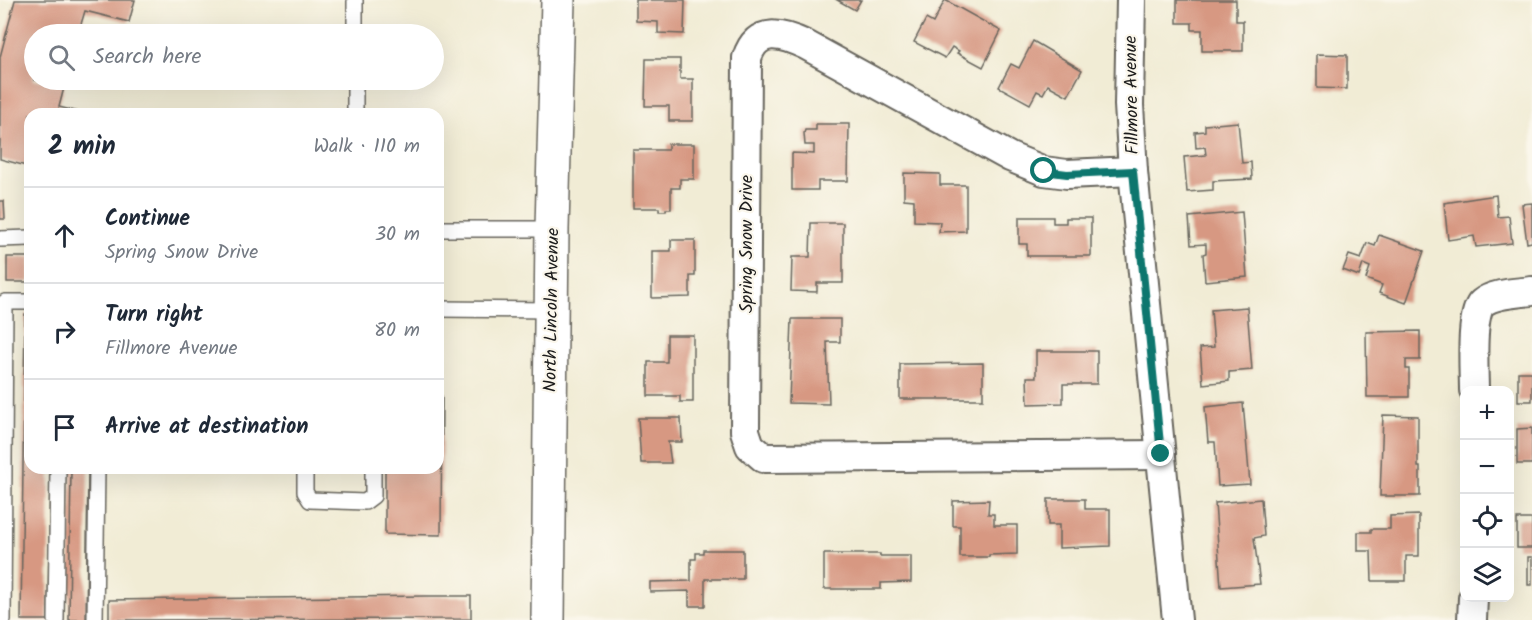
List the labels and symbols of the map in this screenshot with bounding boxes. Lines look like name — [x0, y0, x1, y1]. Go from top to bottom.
street label: Fillmore Avenue — [1117, 35, 1148, 155]
route start — [1030, 157, 1056, 183]
street label: Spring Snow Drive — [733, 175, 762, 313]
street label: North Lincoln Avenue — [537, 228, 568, 392]
route end — [1147, 440, 1173, 466]

